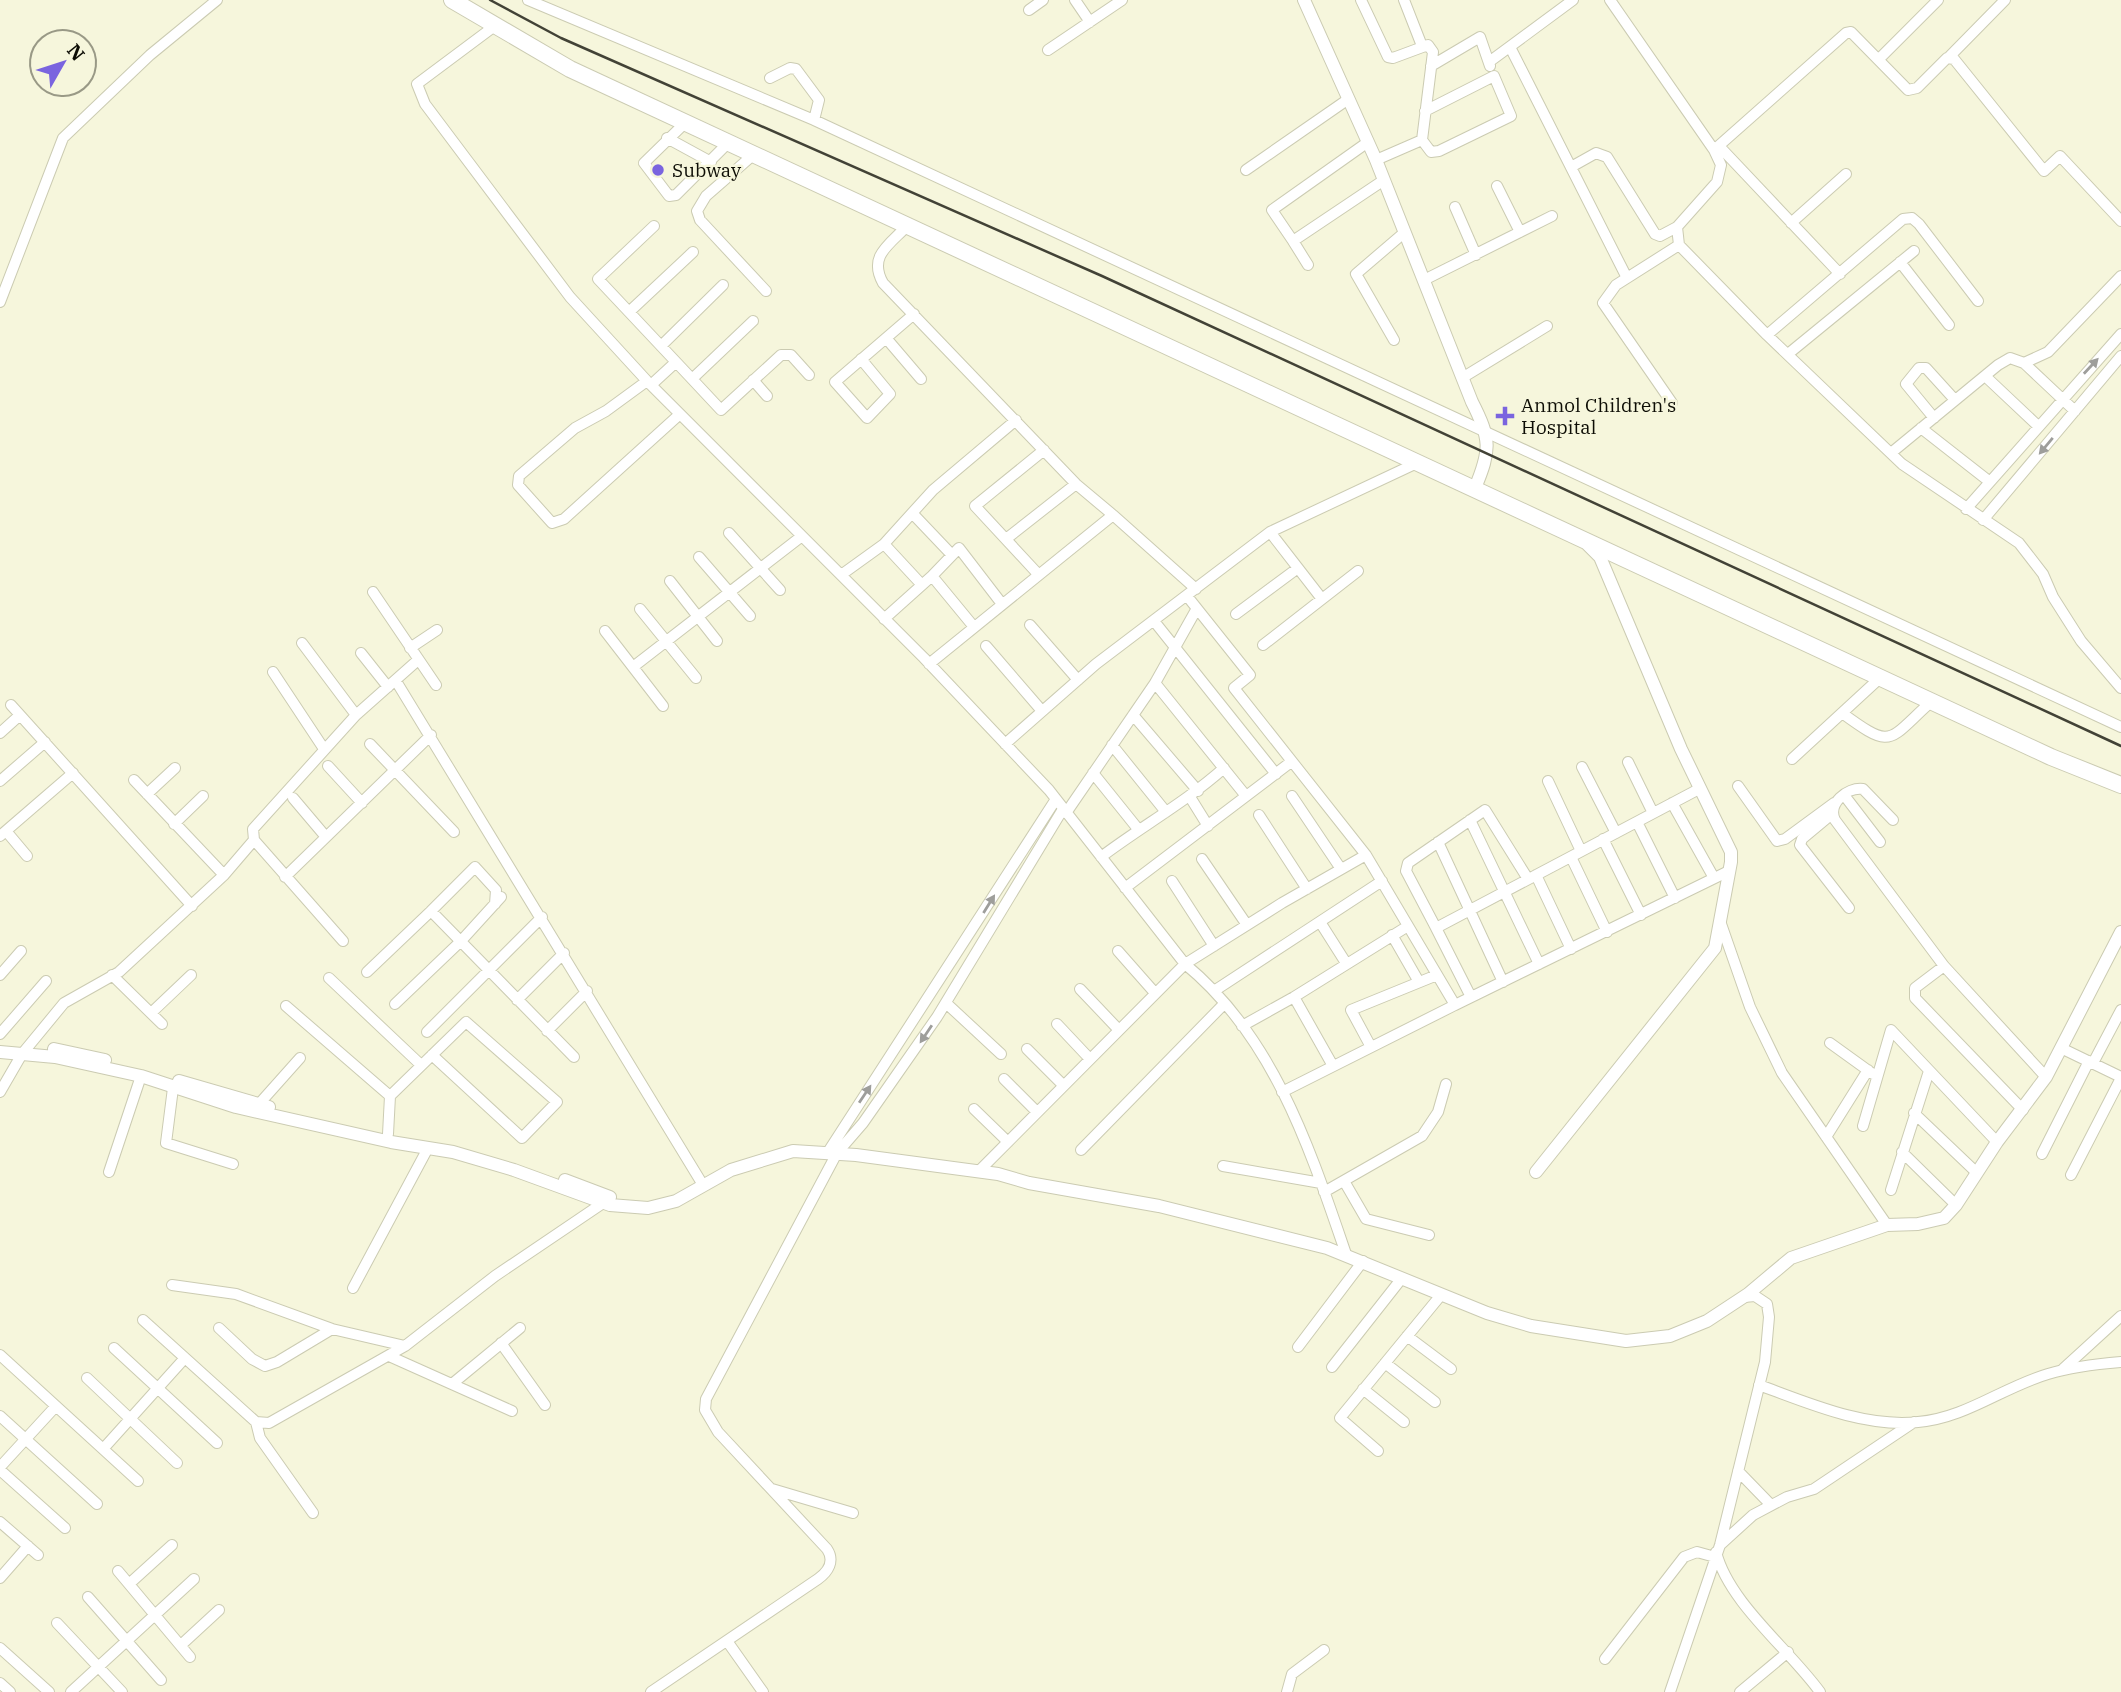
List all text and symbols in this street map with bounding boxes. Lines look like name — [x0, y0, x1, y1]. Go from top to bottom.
north arrow — [28, 28, 98, 98]
text: N — [62, 39, 90, 66]
place label: Subway — [672, 158, 742, 182]
marker: Subway — [650, 162, 666, 178]
one-way arrow — [2083, 358, 2099, 375]
place label: Anmol Children's Hospital — [1521, 393, 1676, 439]
marker: Anmol Children's Hospital — [1495, 406, 1515, 426]
one-way arrow — [2038, 436, 2053, 454]
one-way arrow — [983, 894, 996, 914]
one-way arrow — [920, 1025, 933, 1044]
one-way arrow — [858, 1085, 871, 1104]

